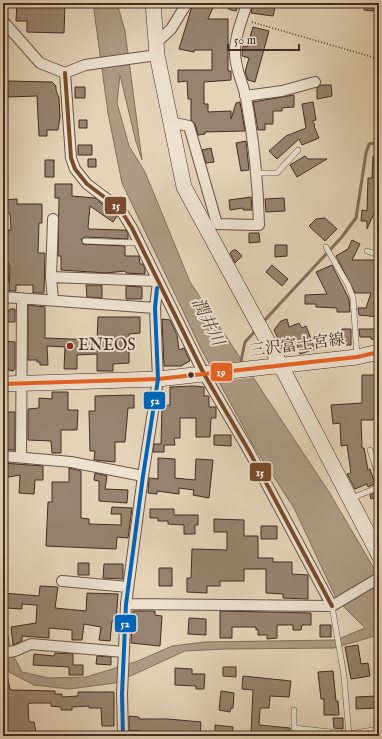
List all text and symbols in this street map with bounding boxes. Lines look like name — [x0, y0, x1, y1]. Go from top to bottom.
scale bar — [228, 26, 299, 52]
text: 50 m — [234, 33, 256, 48]
line badge: 15 — [104, 196, 127, 215]
text: 15 — [112, 199, 120, 213]
water label: 潤井川 — [186, 294, 228, 351]
street label: 三沢富士宮線 — [248, 330, 346, 362]
place label: ENEOS — [78, 336, 135, 356]
marker: ENEOS — [65, 341, 75, 351]
line badge: 19 — [210, 362, 233, 382]
text: 19 — [217, 366, 226, 380]
unlabelled marker — [186, 370, 196, 380]
line badge: 52 — [143, 391, 166, 410]
text: 52 — [150, 394, 160, 408]
line badge: 15 — [249, 462, 272, 482]
text: 15 — [256, 466, 264, 480]
line badge: 52 — [114, 614, 137, 633]
text: 52 — [120, 617, 130, 631]

